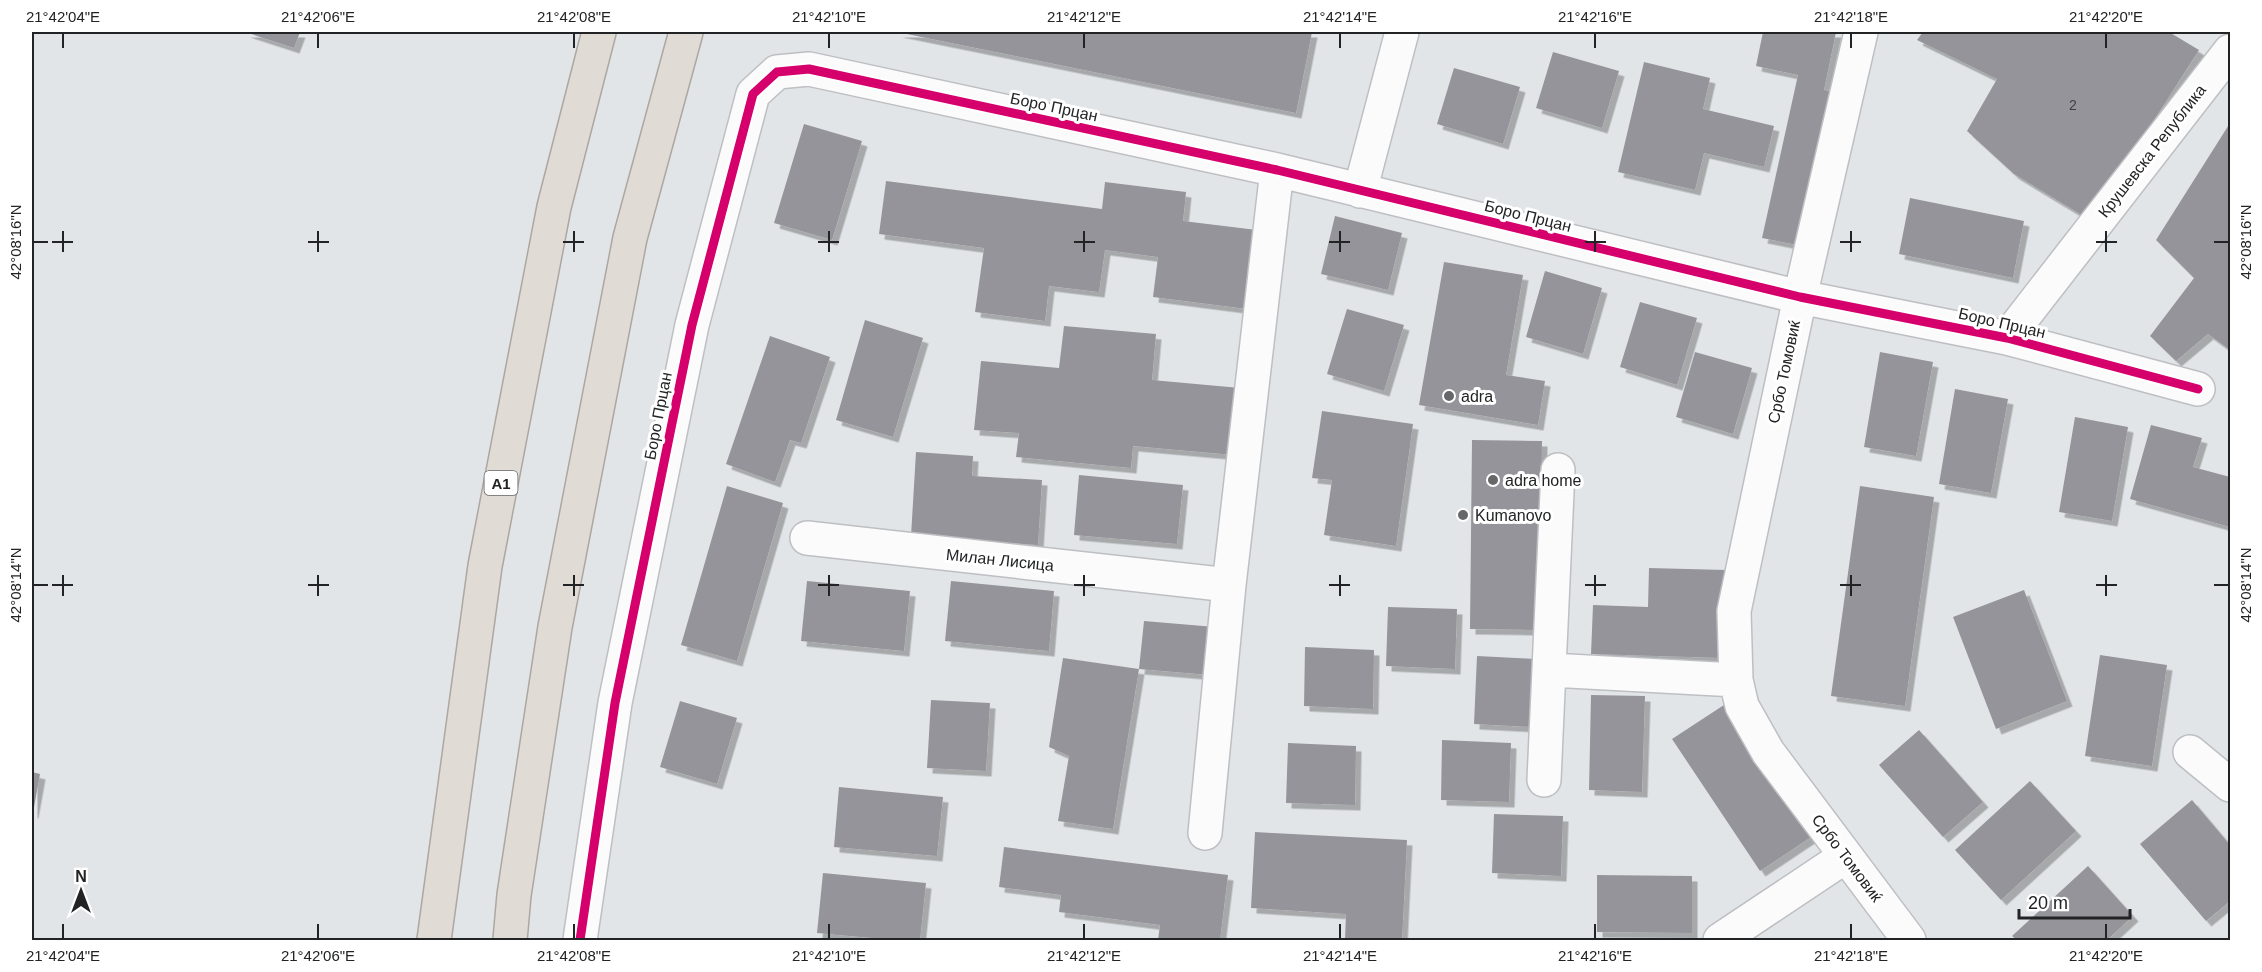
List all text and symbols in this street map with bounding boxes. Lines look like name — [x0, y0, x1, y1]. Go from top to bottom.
text: 21°42'04"E — [26, 8, 100, 25]
text: 21°42'06"E — [281, 8, 355, 25]
text: 21°42'08"E — [537, 8, 611, 25]
text: 21°42'10"E — [792, 8, 866, 25]
text: 21°42'12"E — [1047, 8, 1121, 25]
text: 21°42'14"E — [1303, 8, 1377, 25]
text: 21°42'16"E — [1558, 8, 1632, 25]
text: 21°42'18"E — [1814, 8, 1888, 25]
text: 21°42'20"E — [2069, 8, 2143, 25]
street label: Крушевска Република — [2095, 81, 2209, 221]
street label: Боро Прцан — [1009, 89, 1099, 125]
house number: 2 — [2069, 97, 2077, 113]
street label: Боро Прцан — [1483, 197, 1573, 235]
text: 42°08'16"N — [7, 204, 24, 280]
text: 42°08'16"N — [2237, 204, 2254, 280]
street label: Боро Прцан — [1957, 305, 2047, 341]
street label: Србо Томовиќ — [1765, 318, 1803, 425]
street label: Боро Прцан — [641, 371, 675, 461]
place label: adra — [1461, 388, 1493, 405]
marker: adra — [1442, 389, 1456, 403]
road number: A1 — [484, 471, 518, 495]
place label: adra home — [1505, 472, 1582, 489]
marker: adra home — [1486, 473, 1500, 487]
place label: Kumanovo — [1475, 507, 1552, 524]
marker: Kumanovo — [1456, 508, 1470, 522]
street label: Милан Лисица — [945, 546, 1055, 574]
text: 42°08'14"N — [7, 547, 24, 623]
text: 42°08'14"N — [2237, 547, 2254, 623]
street label: Србо Томовиќ — [1809, 811, 1886, 906]
north arrow — [51, 861, 111, 921]
text: N — [75, 868, 87, 885]
scale bar — [2019, 882, 2130, 920]
text: 20 m — [2028, 893, 2068, 913]
text: 21°42'04"E — [26, 947, 100, 964]
text: 21°42'06"E — [281, 947, 355, 964]
text: 21°42'08"E — [537, 947, 611, 964]
text: 21°42'10"E — [792, 947, 866, 964]
text: 21°42'12"E — [1047, 947, 1121, 964]
text: 21°42'14"E — [1303, 947, 1377, 964]
text: 21°42'16"E — [1558, 947, 1632, 964]
text: 21°42'18"E — [1814, 947, 1888, 964]
text: 21°42'20"E — [2069, 947, 2143, 964]

